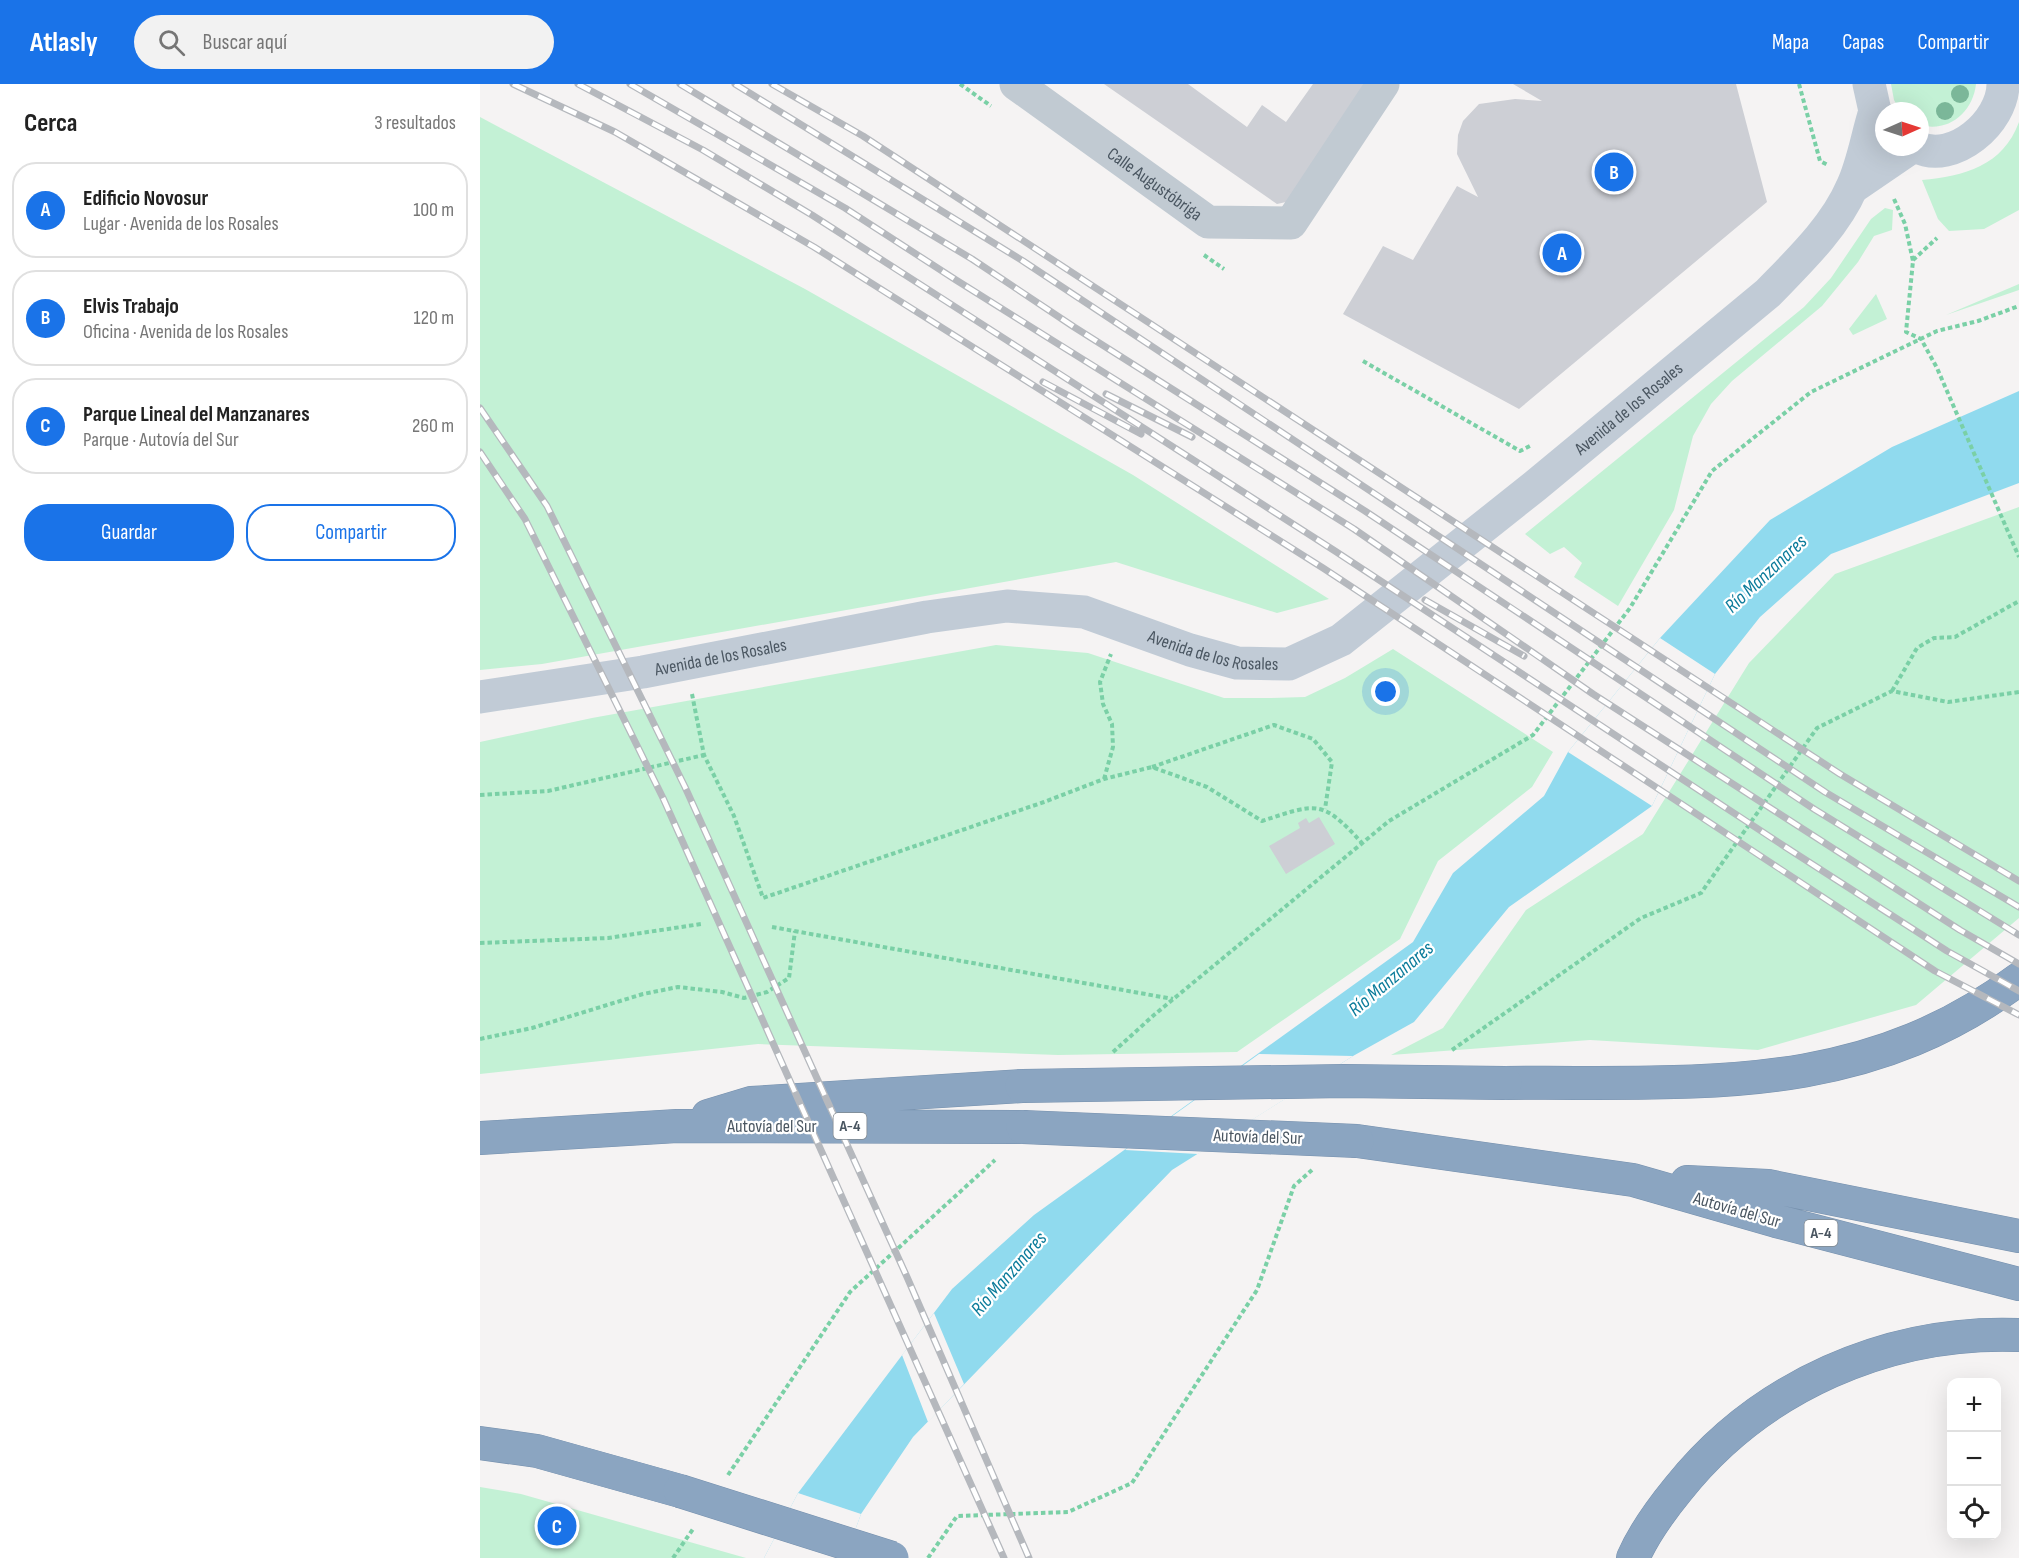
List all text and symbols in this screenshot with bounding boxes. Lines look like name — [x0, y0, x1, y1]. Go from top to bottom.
search box — [134, 15, 554, 69]
text: Atlasly — [30, 26, 98, 59]
icon: search — [155, 26, 188, 59]
text: Buscar aquí — [203, 29, 287, 56]
text: Mapa — [1772, 30, 1809, 55]
text: Capas — [1842, 30, 1884, 55]
text: Compartir — [1917, 30, 1989, 55]
north arrow — [1875, 102, 1929, 156]
text: Cerca — [24, 108, 77, 139]
text: 3 resultados — [374, 111, 456, 135]
street label: Calle Augustóbriga — [1103, 143, 1206, 225]
pin: B — [1594, 150, 1634, 194]
text: Edificio Novosur — [83, 185, 208, 212]
text: A — [41, 198, 50, 222]
text: 100 m — [413, 198, 454, 222]
text: Lugar · Avenida de los Rosales — [83, 212, 279, 236]
pin: A — [1542, 230, 1582, 276]
text: Elvis Trabajo — [83, 293, 179, 320]
text: B — [41, 306, 50, 330]
text: 120 m — [414, 306, 454, 330]
text: Oficina · Avenida de los Rosales — [83, 320, 288, 344]
street label: Avenida de los Rosales — [1570, 358, 1687, 460]
text: Parque Lineal del Manzanares — [83, 401, 310, 428]
text: C — [40, 414, 51, 438]
text: 260 m — [412, 414, 454, 438]
text: Parque · Autovía del Sur — [83, 428, 239, 452]
button: Guardar — [24, 504, 234, 561]
button: Compartir — [246, 504, 456, 561]
water label: Río Manzanares — [1720, 530, 1812, 618]
street label: Avenida de los Rosales — [1144, 625, 1279, 674]
street label: Avenida de los Rosales — [652, 634, 788, 680]
your location — [1371, 677, 1400, 706]
water label: Río Manzanares — [1344, 937, 1438, 1021]
road number: A-4 — [834, 1113, 866, 1139]
street label: Autovía del Sur — [726, 1116, 817, 1137]
street label: Autovía del Sur — [1212, 1125, 1303, 1149]
street label: Autovía del Sur — [1690, 1187, 1783, 1232]
road number: A-4 — [1804, 1220, 1838, 1246]
water label: Río Manzanares — [966, 1227, 1052, 1321]
map controls — [1947, 1378, 2001, 1540]
button: + — [1947, 1378, 2001, 1432]
button: − — [1947, 1432, 2001, 1486]
button: locate — [1947, 1486, 2001, 1540]
pin: C — [538, 1504, 577, 1548]

